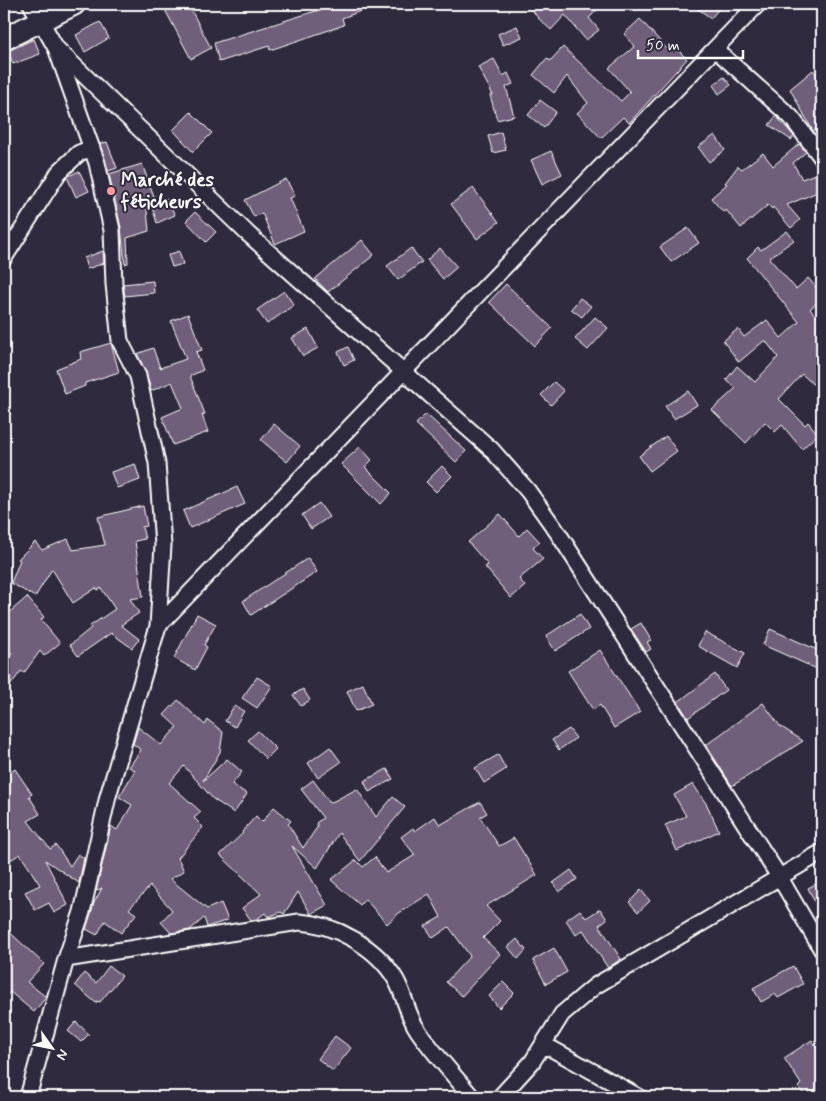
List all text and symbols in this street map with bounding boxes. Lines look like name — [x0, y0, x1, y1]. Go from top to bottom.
scale bar — [638, 28, 744, 60]
text: 50 m — [646, 36, 680, 56]
place label: Marché des féticheurs — [120, 168, 215, 215]
marker: Marché des féticheurs — [105, 185, 117, 197]
north arrow — [28, 1024, 78, 1074]
text: N — [52, 1046, 72, 1063]

